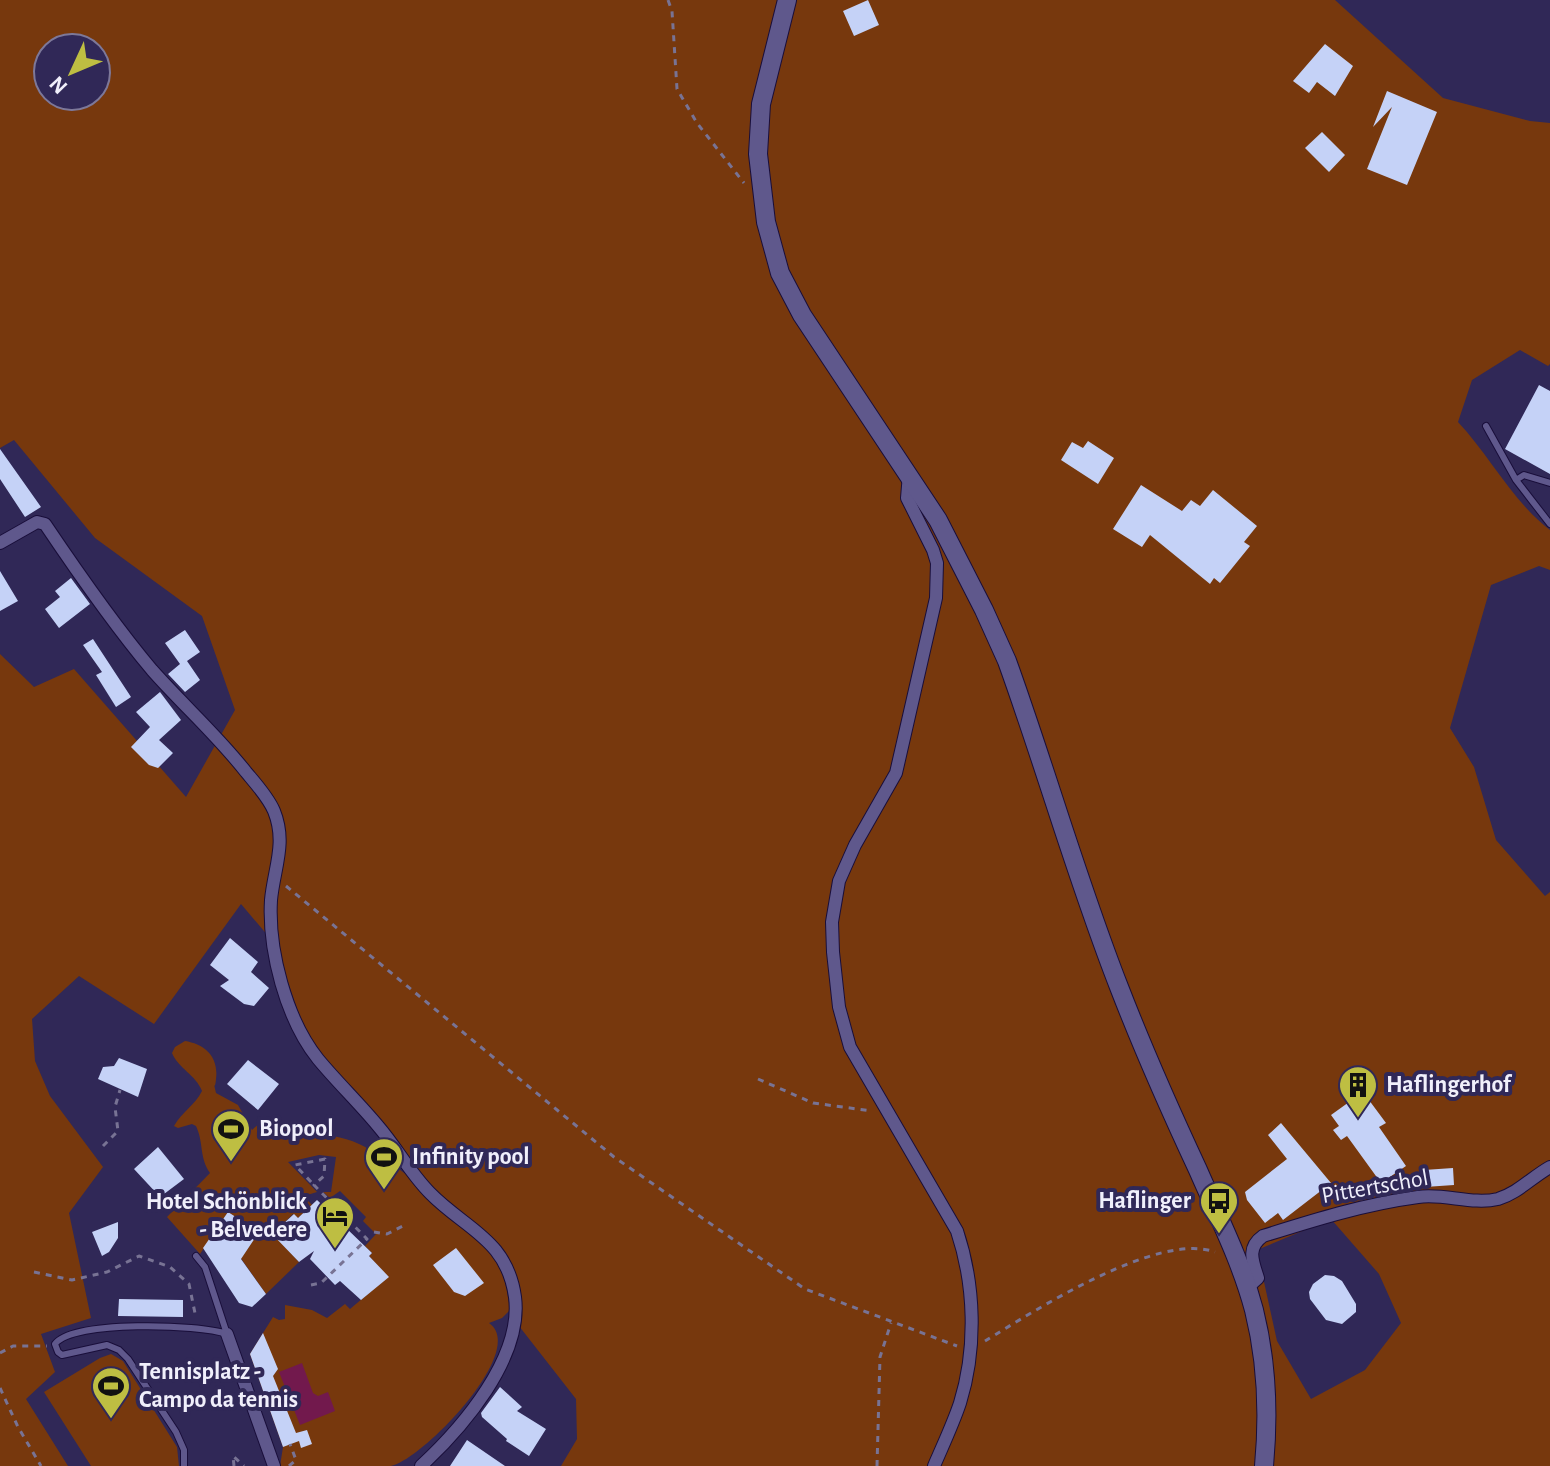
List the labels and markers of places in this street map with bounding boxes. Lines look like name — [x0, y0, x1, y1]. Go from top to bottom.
building icon: Haflingerhof — [1337, 1064, 1379, 1119]
place label: Haflingerhof — [1386, 1073, 1513, 1097]
sports icon: Biopool — [210, 1108, 252, 1163]
place label: Biopool — [259, 1117, 333, 1141]
sports icon: Infinity pool — [363, 1136, 405, 1191]
place label: Infinity pool — [412, 1145, 530, 1169]
bus stop icon: Haflinger — [1198, 1180, 1240, 1235]
place label: Haflinger — [1098, 1189, 1192, 1213]
place label: Hotel Schönblick - Belvedere — [146, 1190, 307, 1242]
hotel icon: Hotel Schönblick - Belvedere — [314, 1195, 356, 1250]
place label: Tennisplatz - Campo da tennis — [139, 1360, 298, 1412]
sports icon: Tennisplatz - Campo da tennis — [90, 1365, 132, 1420]

